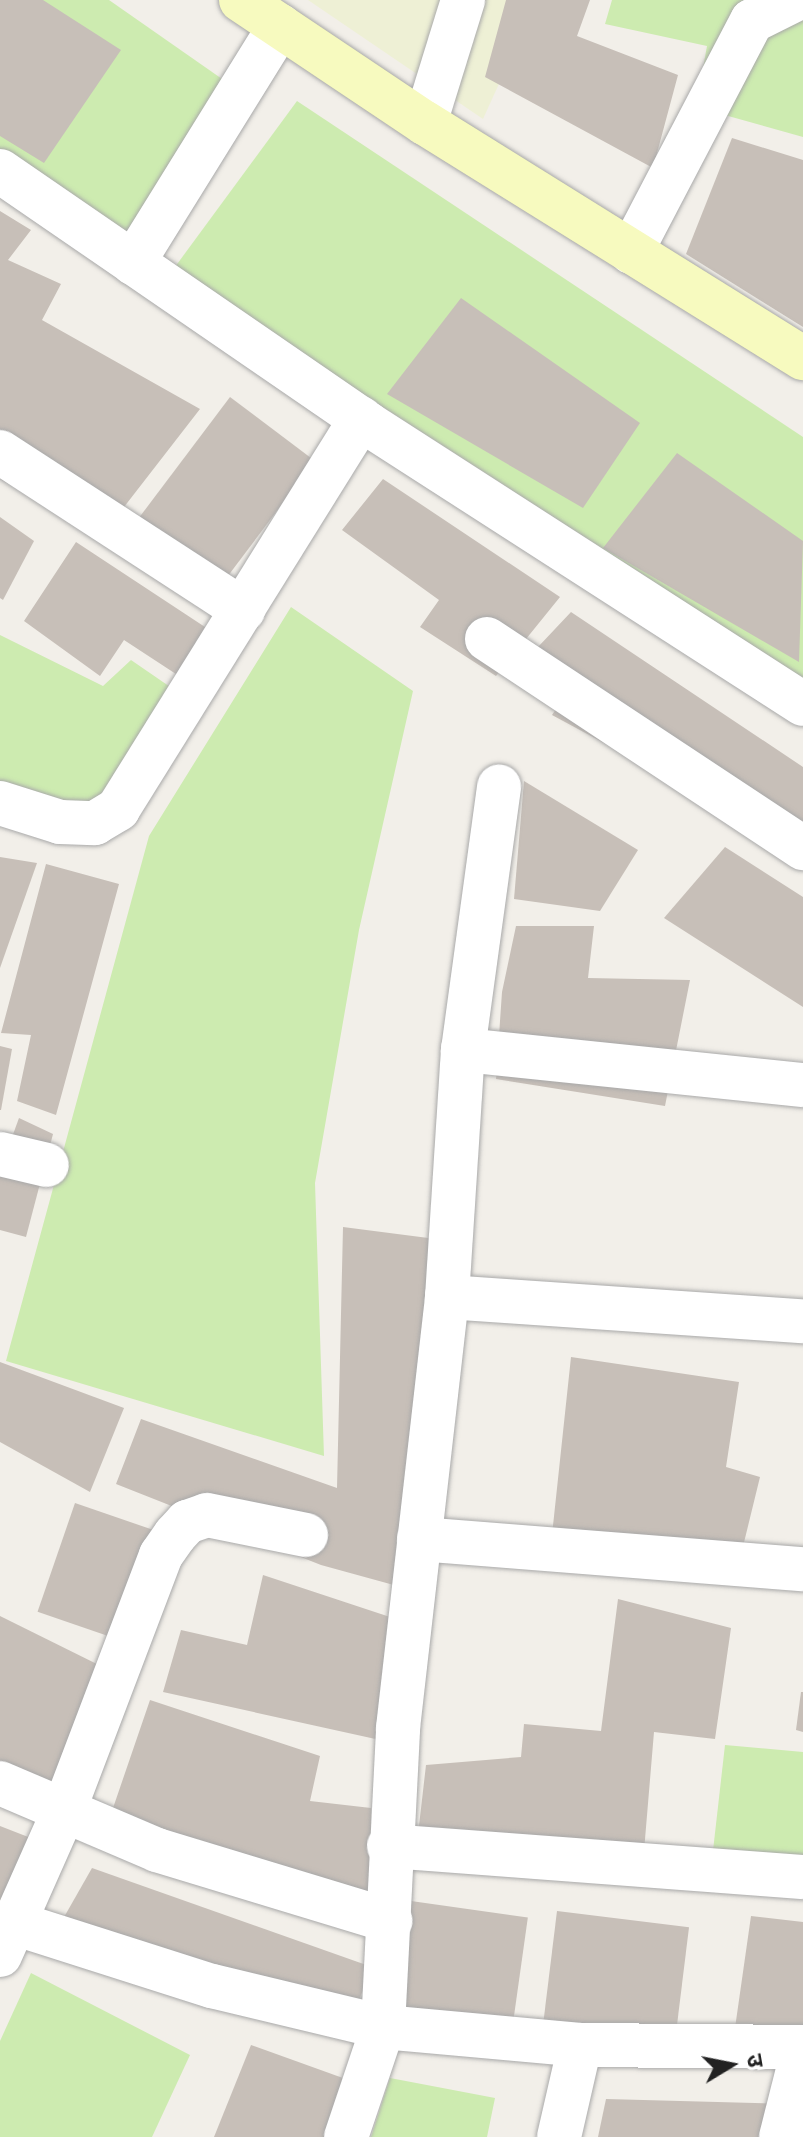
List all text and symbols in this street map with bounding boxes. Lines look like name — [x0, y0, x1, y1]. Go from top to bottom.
north arrow — [691, 2025, 771, 2105]
text: उ — [741, 2052, 770, 2069]

